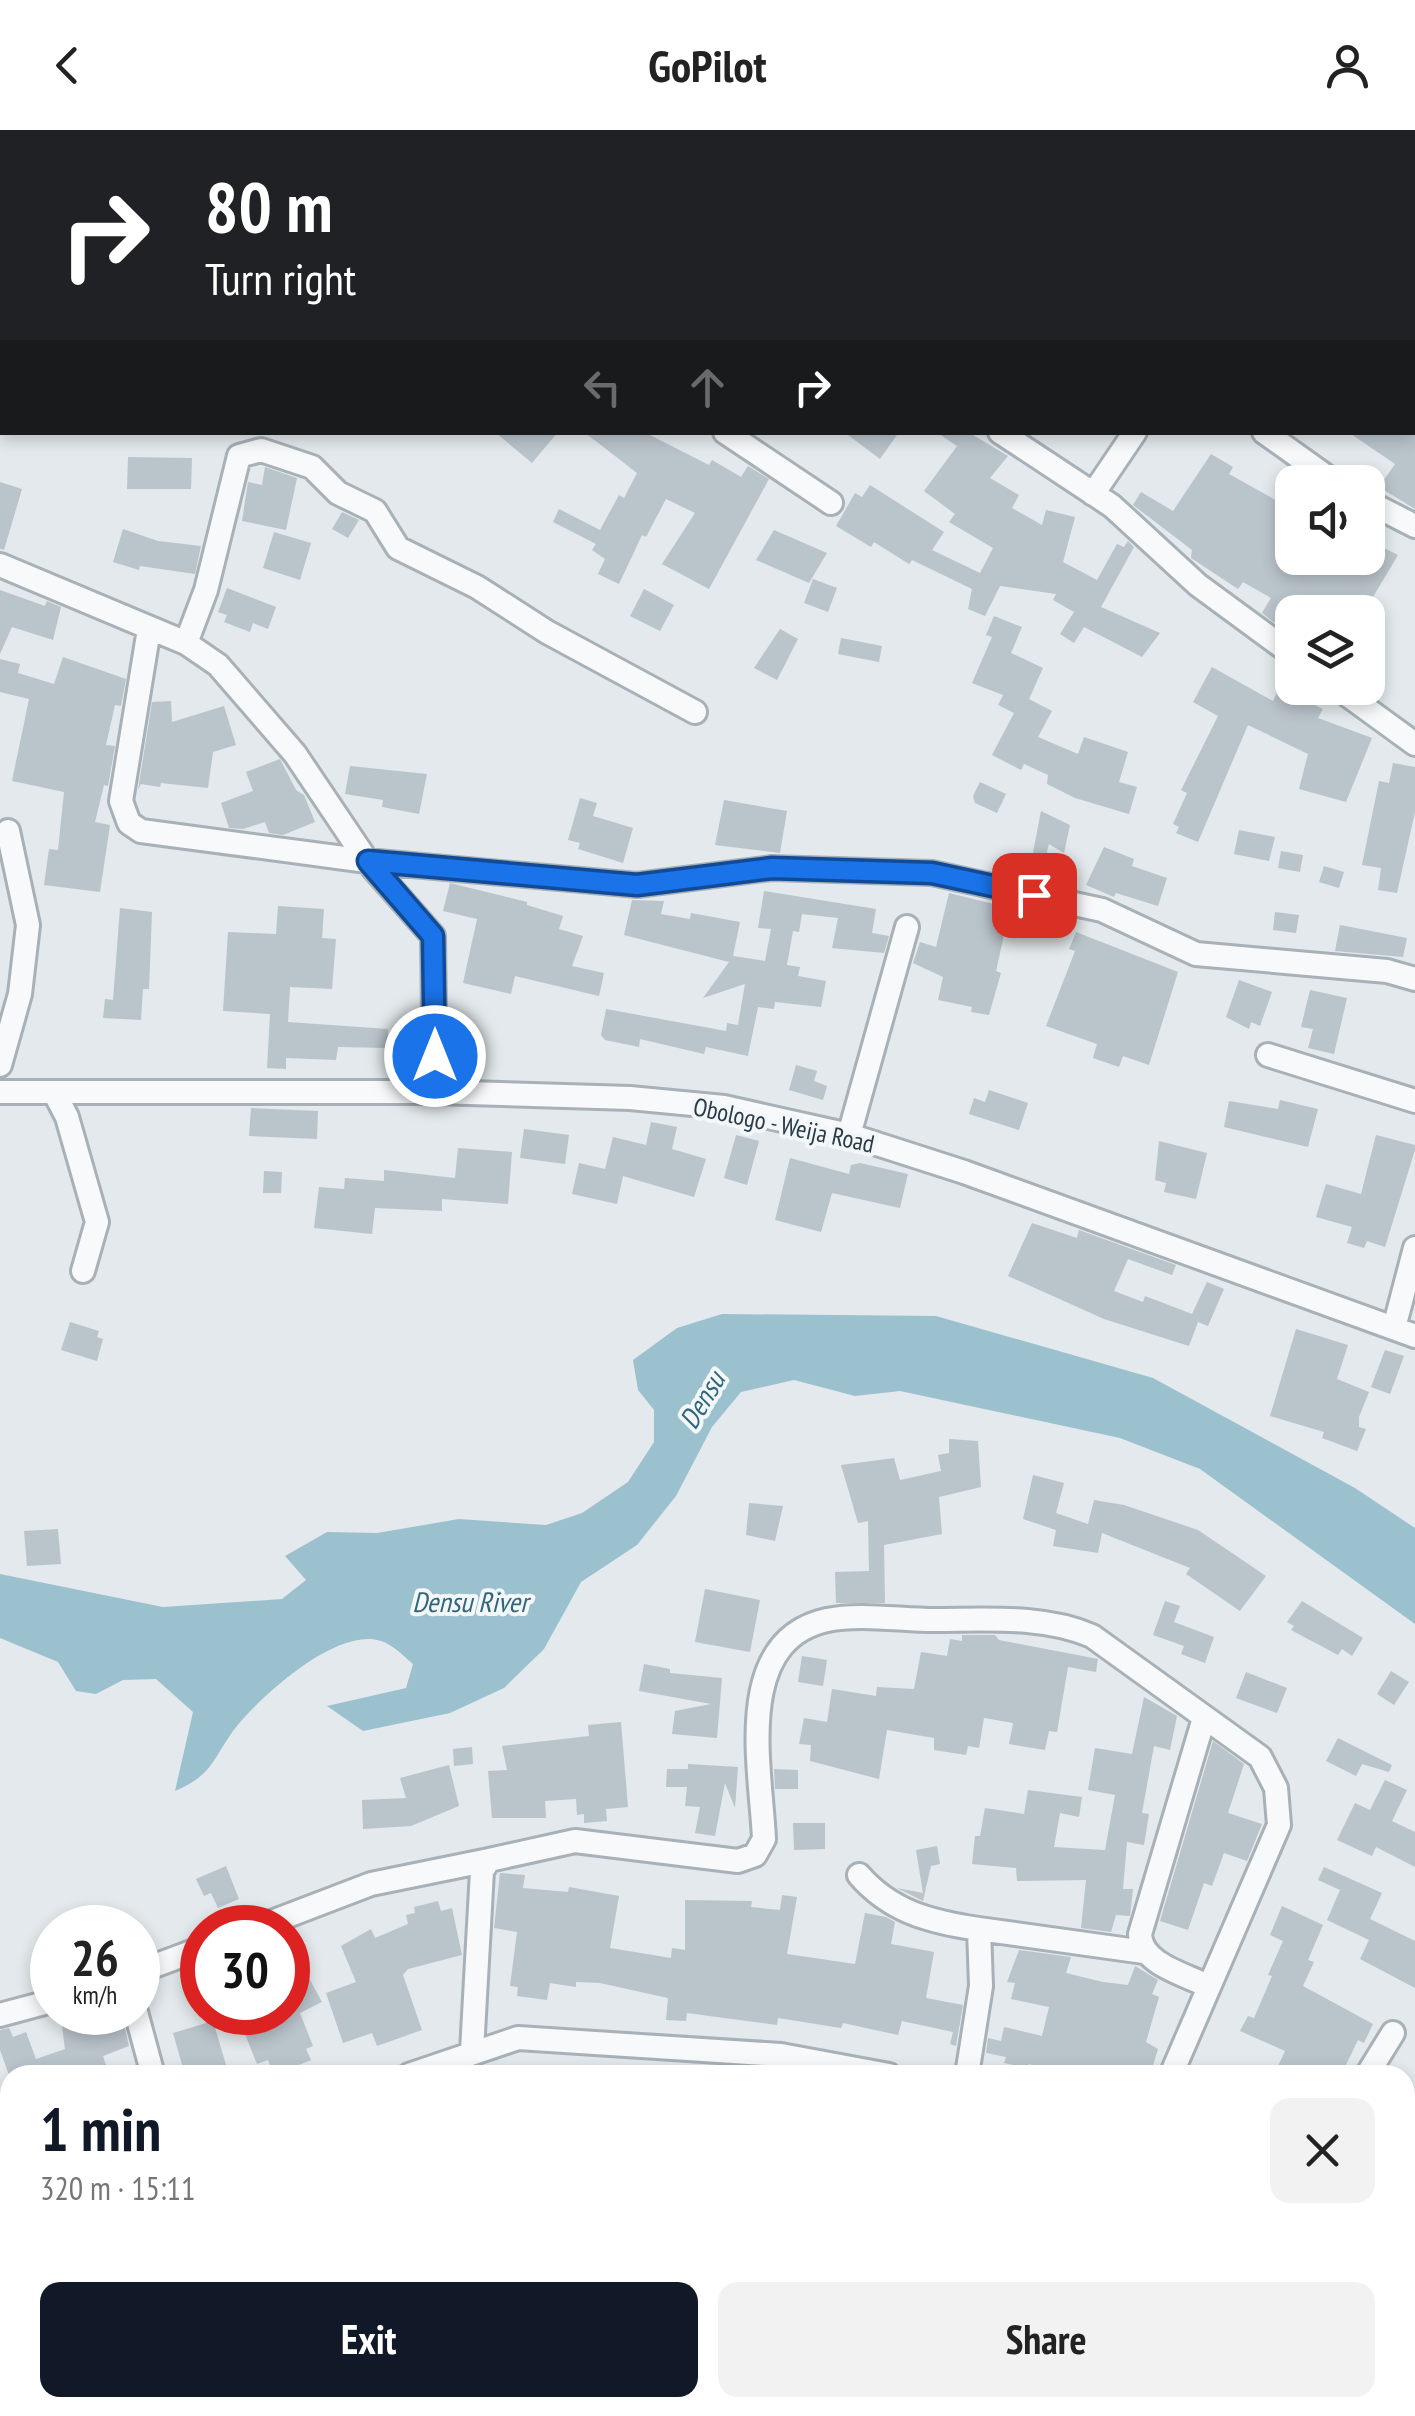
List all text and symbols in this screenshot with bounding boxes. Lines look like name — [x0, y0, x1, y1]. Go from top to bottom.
text: GoPilot — [648, 36, 767, 94]
icon: back — [40, 38, 95, 93]
icon: person — [1320, 38, 1375, 93]
text: 80 m — [205, 161, 333, 251]
icon: right — [40, 170, 170, 300]
text: Turn right — [205, 249, 356, 307]
icon: left — [575, 360, 630, 415]
icon: ahead — [680, 360, 735, 415]
icon: right — [785, 360, 840, 415]
map controls — [1275, 465, 1385, 705]
button: sound — [1275, 465, 1385, 575]
button: layers — [1275, 595, 1385, 705]
pin — [992, 853, 1077, 938]
icon: arrive — [1007, 868, 1062, 923]
position arrow — [383, 1004, 487, 1108]
street label: Obologo - Weija Road — [691, 1090, 877, 1160]
water label: Densu — [670, 1363, 734, 1435]
water label: Densu River — [412, 1583, 532, 1620]
speed limit sign: 30 — [180, 1905, 310, 2035]
text: 26 — [71, 1925, 119, 1990]
text: km/h — [73, 1979, 117, 2011]
text: 1 min — [40, 2090, 161, 2168]
button: close — [1270, 2098, 1375, 2203]
text: 320 m · 15:11 — [40, 2167, 195, 2209]
button: Exit — [40, 2282, 698, 2397]
button: Share — [718, 2282, 1375, 2397]

